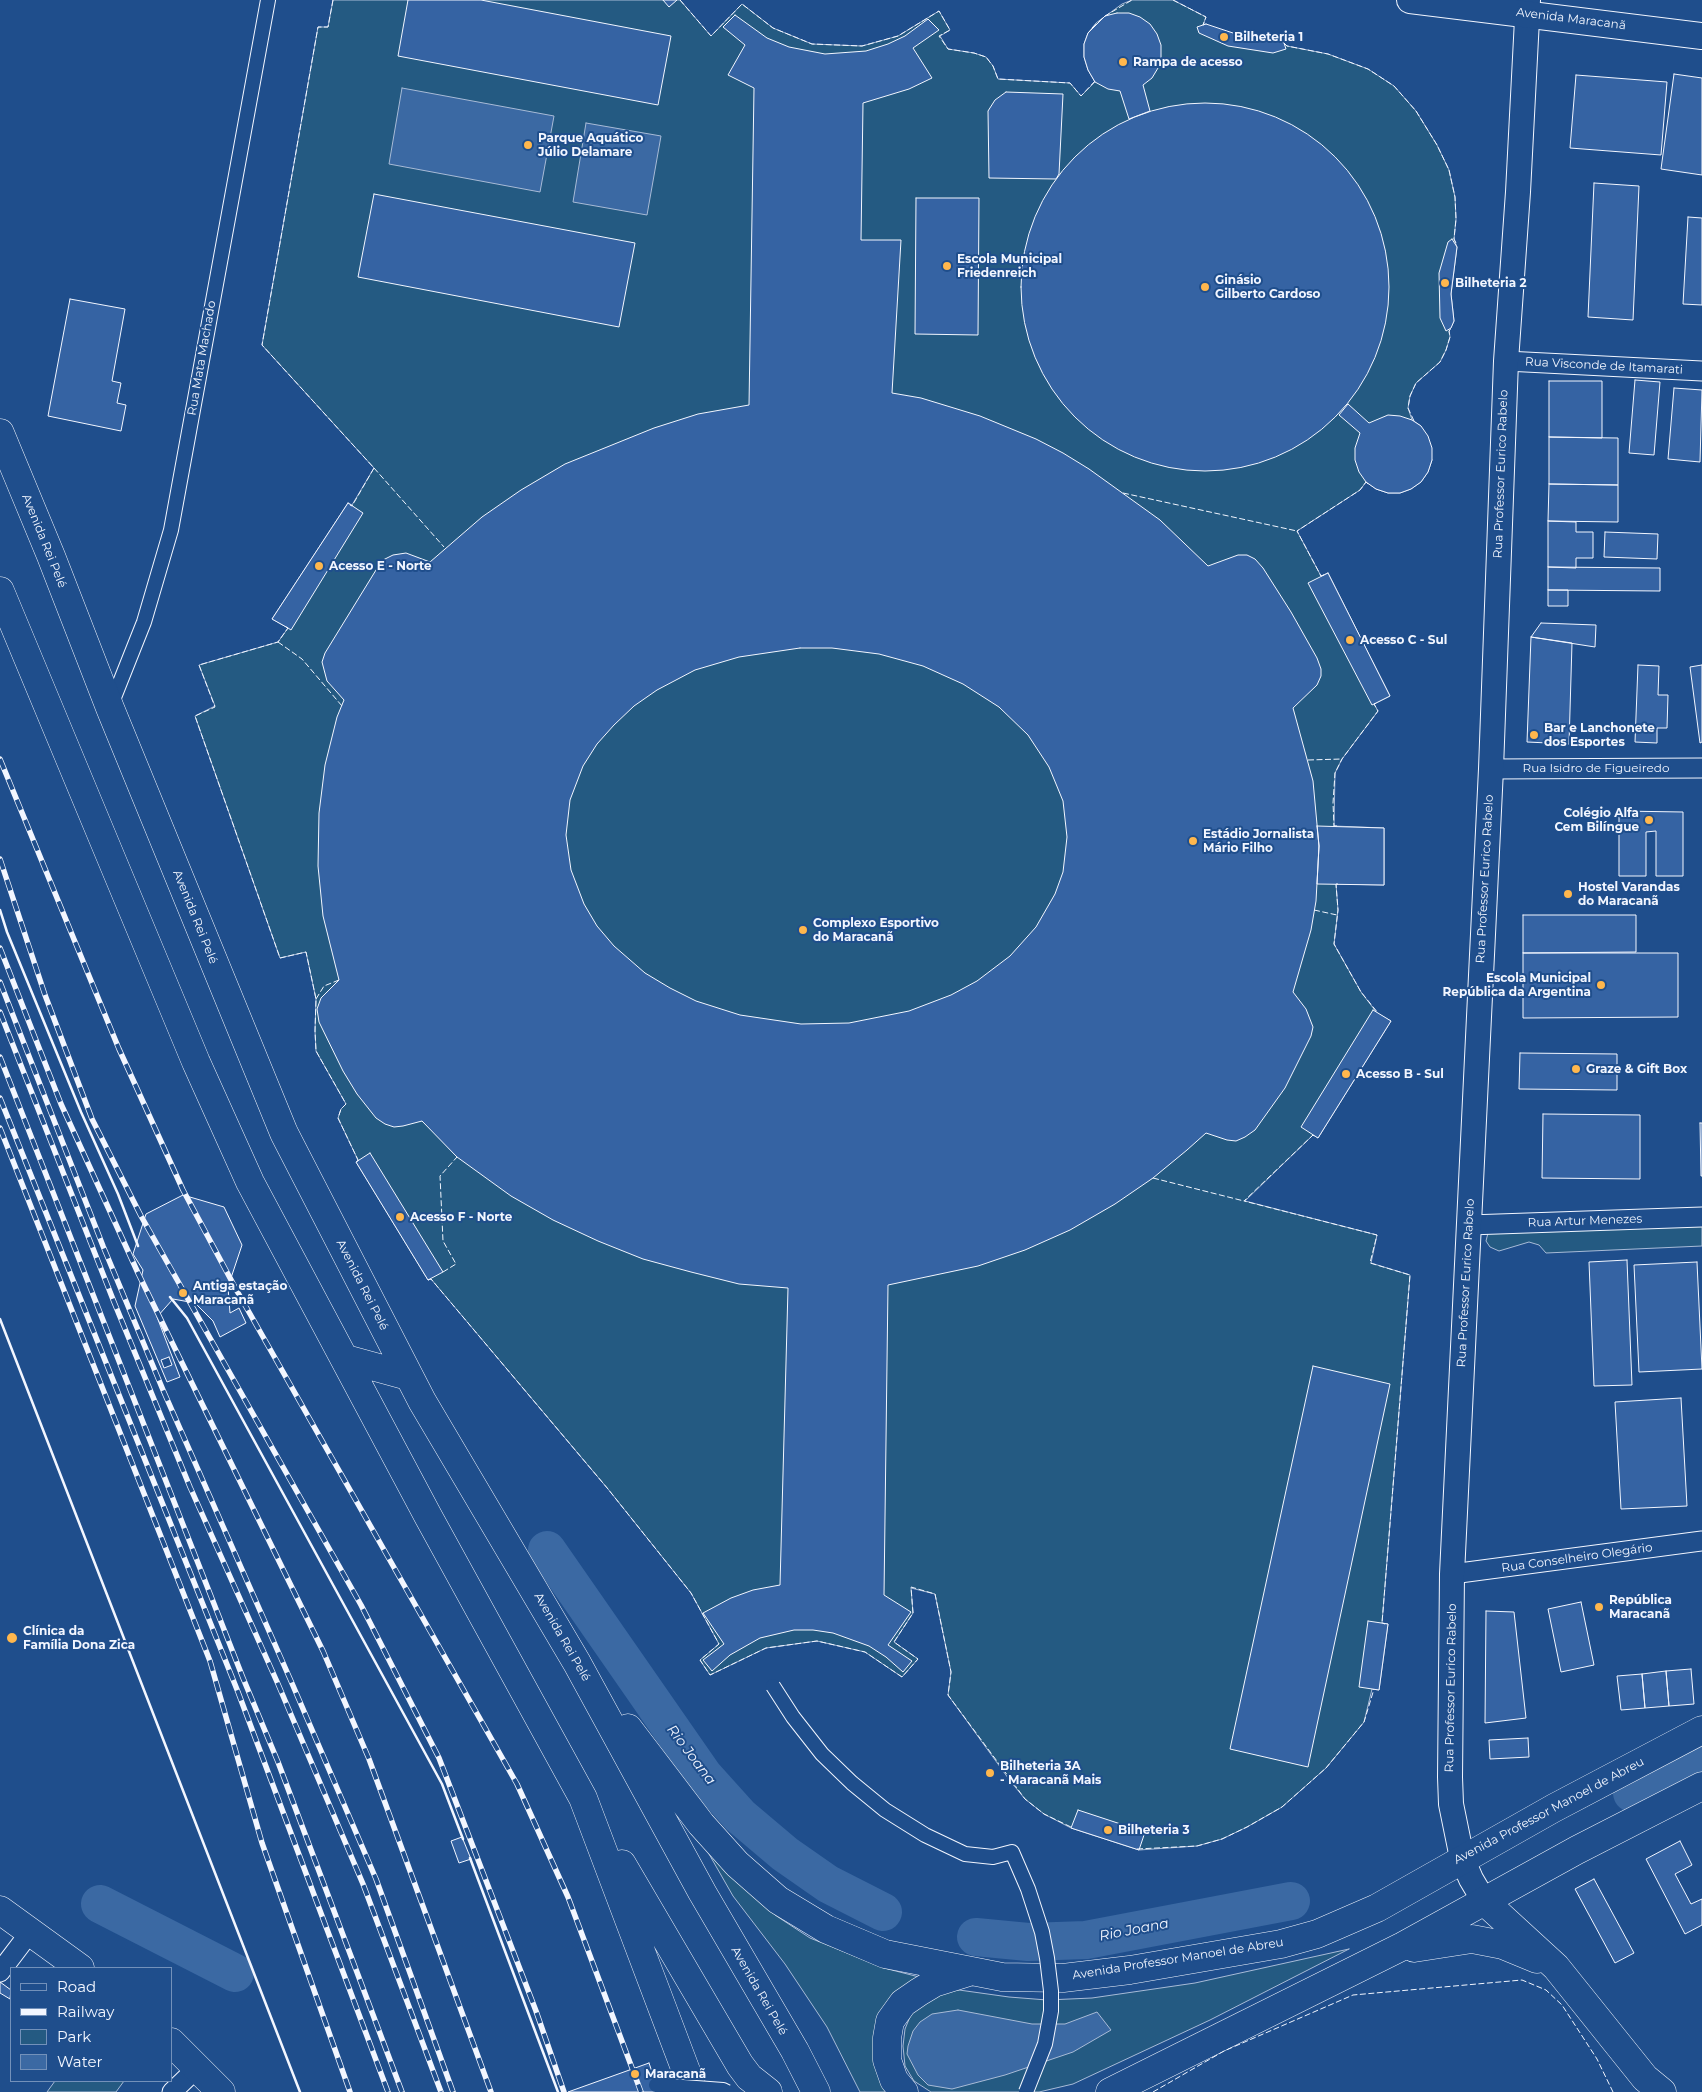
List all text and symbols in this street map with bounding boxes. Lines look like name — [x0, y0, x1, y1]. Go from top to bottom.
street label: Avenida Maracanã — [1515, 5, 1627, 33]
place label: Bilheteria 1 — [1234, 30, 1303, 44]
marker: Bilheteria 1 — [1218, 31, 1230, 43]
place label: Rampa de acesso — [1133, 55, 1243, 69]
marker: Rampa de acesso — [1117, 56, 1129, 68]
place label: Parque Aquático Júlio Delamare — [538, 131, 643, 159]
marker: Parque Aquático Júlio Delamare — [522, 139, 534, 151]
place label: Escola Municipal Friedenreich — [957, 252, 1062, 280]
marker: Escola Municipal Friedenreich — [941, 260, 953, 272]
place label: Ginásio Gilberto Cardoso — [1215, 273, 1320, 301]
place label: Bilheteria 2 — [1455, 276, 1527, 290]
marker: Bilheteria 2 — [1439, 277, 1451, 289]
marker: Ginásio Gilberto Cardoso — [1199, 281, 1211, 293]
street label: Rua Mata Machado — [185, 299, 219, 417]
street label: Rua Visconde de Itamarati — [1525, 355, 1683, 377]
street label: Rua Professor Eurico Rabelo — [1491, 389, 1511, 559]
street label: Avenida Rei Pelé — [19, 492, 69, 590]
place label: Acesso E - Norte — [329, 559, 432, 573]
marker: Acesso E - Norte — [313, 560, 325, 572]
place label: Acesso C - Sul — [1360, 633, 1447, 647]
marker: Acesso C - Sul — [1344, 634, 1356, 646]
place label: Bar e Lanchonete dos Esportes — [1544, 721, 1655, 749]
marker: Bar e Lanchonete dos Esportes — [1528, 729, 1540, 741]
street label: Rua Isidro de Figueiredo — [1523, 761, 1669, 775]
street label: Rua Professor Eurico Rabelo — [1473, 794, 1497, 964]
place label: Colégio Alfa Cem Bilíngue — [1554, 806, 1639, 834]
marker: Colégio Alfa Cem Bilíngue — [1643, 814, 1655, 826]
place label: Estádio Jornalista Mário Filho — [1203, 827, 1314, 855]
marker: Estádio Jornalista Mário Filho — [1187, 835, 1199, 847]
street label: Avenida Rei Pelé — [170, 868, 220, 966]
place label: Hostel Varandas do Maracanã — [1578, 880, 1680, 908]
marker: Hostel Varandas do Maracanã — [1562, 888, 1574, 900]
place label: Complexo Esportivo do Maracanã — [813, 916, 939, 944]
marker: Complexo Esportivo do Maracanã — [797, 924, 809, 936]
place label: Escola Municipal República da Argentina — [1443, 971, 1591, 999]
marker: Escola Municipal República da Argentina — [1595, 979, 1607, 991]
place label: Graze & Gift Box — [1586, 1062, 1687, 1076]
marker: Graze & Gift Box — [1570, 1063, 1582, 1075]
place label: Acesso B - Sul — [1356, 1067, 1444, 1081]
marker: Acesso B - Sul — [1340, 1068, 1352, 1080]
street label: Rua Professor Eurico Rabelo — [1454, 1198, 1478, 1368]
place label: Acesso F - Norte — [410, 1210, 512, 1224]
marker: Acesso F - Norte — [394, 1211, 406, 1223]
street label: Rua Artur Menezes — [1527, 1212, 1643, 1230]
street label: Avenida Rei Pelé — [333, 1237, 391, 1333]
place label: Antiga estação Maracanã — [193, 1279, 287, 1307]
marker: Antiga estação Maracanã — [177, 1287, 189, 1299]
street label: Rua Conselheiro Olegário — [1501, 1540, 1653, 1576]
street label: Avenida Rei Pelé — [531, 1590, 593, 1684]
place label: República Maracanã — [1609, 1593, 1672, 1621]
marker: República Maracanã — [1593, 1601, 1605, 1613]
street label: Rua Professor Eurico Rabelo — [1442, 1603, 1460, 1773]
place label: Clínica da Família Dona Zica — [23, 1624, 135, 1652]
marker: Clínica da Família Dona Zica — [5, 1631, 19, 1645]
water label: Rio Joana — [663, 1722, 719, 1788]
street label: Avenida Professor Manoel de Abreu — [1451, 1755, 1647, 1867]
place label: Bilheteria 3A - Maracanã Mais — [1000, 1759, 1101, 1787]
marker: Bilheteria 3A - Maracanã Mais — [984, 1767, 996, 1779]
place label: Bilheteria 3 — [1118, 1823, 1190, 1837]
marker: Bilheteria 3 — [1102, 1824, 1114, 1836]
water label: Rio Joana — [1098, 1915, 1170, 1945]
street label: Avenida Professor Manoel de Abreu — [1071, 1935, 1285, 1983]
street label: Avenida Rei Pelé — [728, 1944, 790, 2038]
legend — [10, 1967, 172, 2082]
text: Road — [57, 1977, 96, 1996]
text: Railway — [57, 2002, 114, 2021]
text: Park — [57, 2027, 91, 2046]
text: Water — [57, 2052, 103, 2071]
place label: Maracanã — [645, 2067, 706, 2081]
marker: Maracanã — [629, 2068, 641, 2080]

